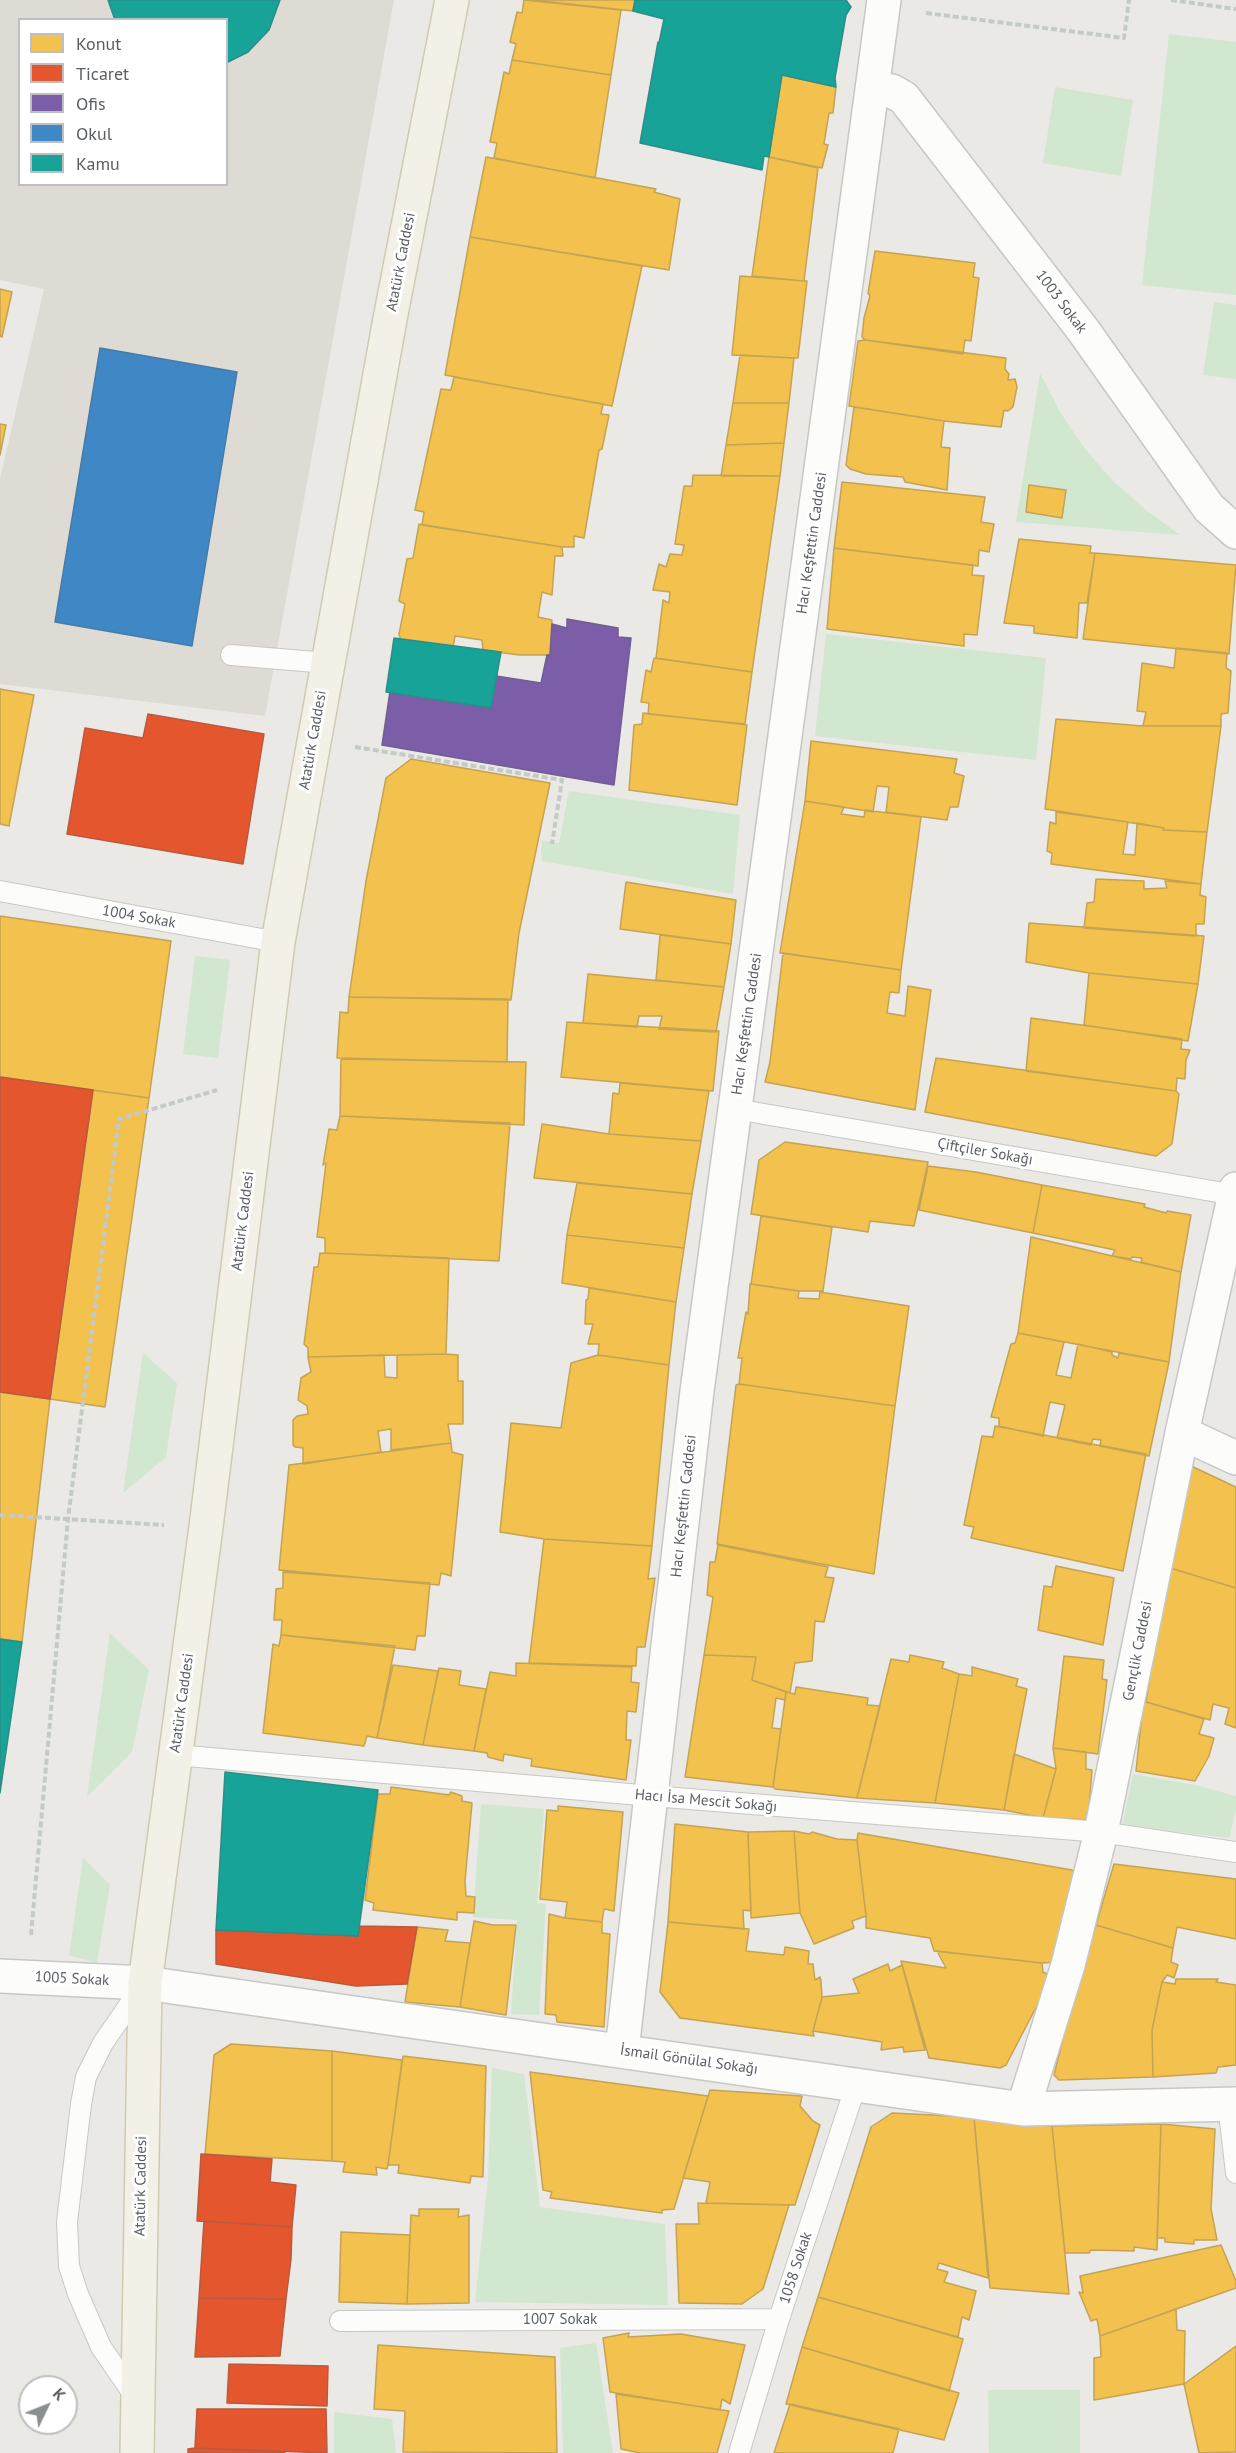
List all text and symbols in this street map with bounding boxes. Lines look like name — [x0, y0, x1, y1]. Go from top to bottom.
legend — [18, 18, 228, 186]
text: Konut — [76, 32, 121, 55]
text: Ticaret — [76, 62, 129, 85]
text: Ofis — [76, 92, 106, 115]
text: Okul — [76, 122, 112, 145]
text: Kamu — [76, 152, 120, 175]
street label: Atatürk Caddesi — [383, 211, 419, 313]
street label: 1003 Sokak — [1031, 267, 1091, 337]
street label: Hacı Keşfettin Caddesi — [793, 471, 831, 615]
street label: Atatürk Caddesi — [295, 689, 331, 791]
street label: 1004 Sokak — [101, 902, 177, 932]
street label: Hacı Keşfettin Caddesi — [728, 952, 766, 1096]
street label: Çiftçiler Sokağı — [936, 1135, 1034, 1169]
street label: Atatürk Caddesi — [228, 1170, 258, 1272]
street label: Hacı Keşfettin Caddesi — [668, 1434, 700, 1578]
street label: Gençlik Caddesi — [1120, 1600, 1156, 1702]
street label: Atatürk Caddesi — [166, 1652, 198, 1754]
street label: Hacı İsa Mescit Sokağı — [634, 1786, 778, 1816]
street label: 1005 Sokak — [34, 1968, 110, 1990]
street label: İsmail Gönülal Sokağı — [619, 2041, 759, 2079]
street label: Atatürk Caddesi — [131, 2136, 151, 2236]
street label: 1058 Sokak — [776, 2230, 816, 2306]
street label: 1007 Sokak — [523, 2311, 597, 2329]
north arrow — [18, 2375, 78, 2435]
text: K — [49, 2384, 70, 2405]

